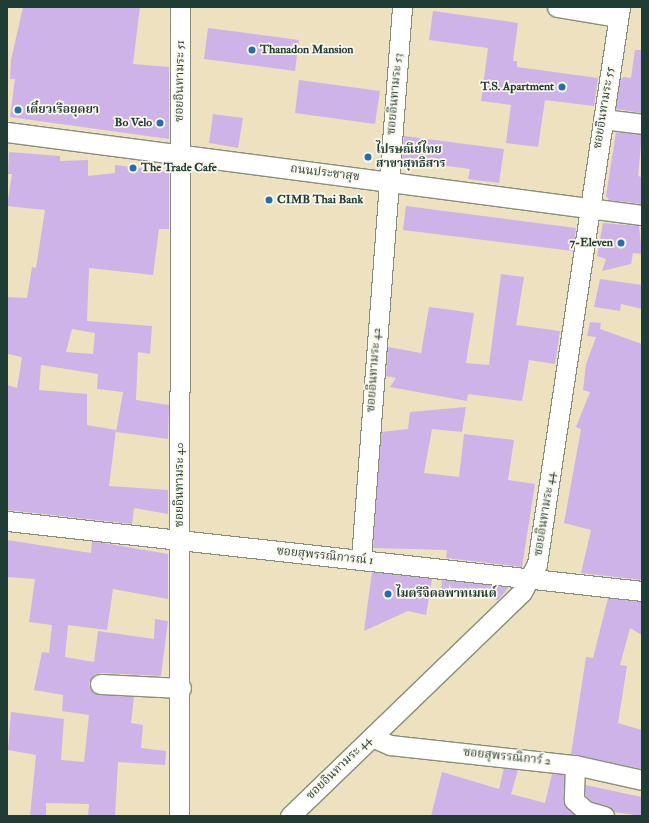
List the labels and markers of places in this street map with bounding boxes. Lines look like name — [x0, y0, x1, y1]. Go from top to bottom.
place label: Thanadon Mansion — [260, 43, 354, 57]
marker: Thanadon Mansion — [247, 45, 257, 55]
place label: T.S. Apartment — [481, 80, 554, 94]
marker: T.S. Apartment — [557, 82, 567, 92]
place label: เตี๋ยวเรือยุดยา — [26, 103, 99, 117]
marker: เตี๋ยวเรือยุดยา — [13, 105, 23, 115]
place label: Bo Velo — [115, 116, 152, 130]
marker: Bo Velo — [155, 118, 165, 128]
place label: ไปรษณีย์ไทย สาขาสุทธิสาร — [376, 143, 446, 171]
marker: ไปรษณีย์ไทย สาขาสุทธิสาร — [363, 152, 373, 162]
place label: The Trade Cafe — [141, 161, 217, 175]
marker: The Trade Cafe — [128, 163, 138, 173]
place label: CIMB Thai Bank — [277, 193, 363, 207]
marker: CIMB Thai Bank — [264, 195, 274, 205]
place label: 7-Eleven — [569, 236, 613, 250]
marker: 7-Eleven — [616, 238, 626, 248]
place label: ไมตรีจิตอพาทเมนต์ — [396, 587, 497, 601]
marker: ไมตรีจิตอพาทเมนต์ — [383, 589, 393, 599]

